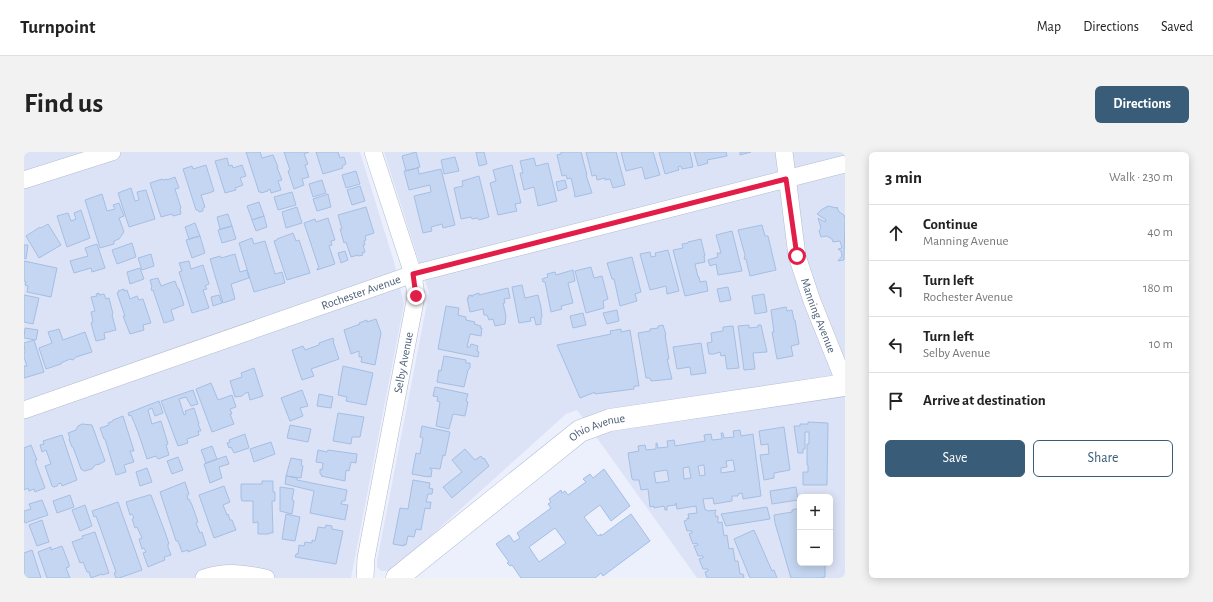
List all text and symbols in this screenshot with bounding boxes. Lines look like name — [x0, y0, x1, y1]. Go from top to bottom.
text: Turnpoint — [20, 18, 95, 37]
text: Map — [1037, 20, 1061, 34]
text: Directions — [1083, 20, 1139, 34]
text: Saved — [1161, 20, 1193, 34]
button: Directions — [1095, 86, 1189, 123]
text: Find us — [24, 90, 103, 118]
text: 3 min — [885, 169, 922, 186]
text: Walk · 230 m — [1109, 171, 1173, 184]
text: Continue — [923, 217, 978, 232]
icon: ahead — [885, 222, 907, 244]
text: 40 m — [1147, 226, 1173, 239]
text: Manning Avenue — [923, 235, 1009, 248]
route start — [788, 247, 806, 265]
street label: Rochester Avenue — [320, 273, 402, 312]
text: Turn left — [923, 273, 974, 288]
street label: Manning Avenue — [799, 277, 838, 355]
icon: left — [885, 278, 907, 300]
text: 180 m — [1143, 282, 1173, 295]
route end — [407, 287, 425, 305]
text: Rochester Avenue — [923, 291, 1013, 304]
text: Turn left — [923, 329, 974, 344]
street label: Selby Avenue — [392, 331, 415, 394]
icon: left — [885, 334, 907, 356]
text: 10 m — [1149, 338, 1173, 351]
text: Selby Avenue — [923, 347, 990, 360]
icon: arrive — [885, 390, 907, 412]
text: Arrive at destination — [923, 393, 1046, 408]
street label: Ohio Avenue — [566, 412, 626, 444]
button: Save — [885, 440, 1025, 477]
button: Share — [1033, 440, 1173, 477]
map controls — [797, 494, 833, 566]
button: + — [797, 494, 833, 530]
button: − — [797, 530, 833, 566]

